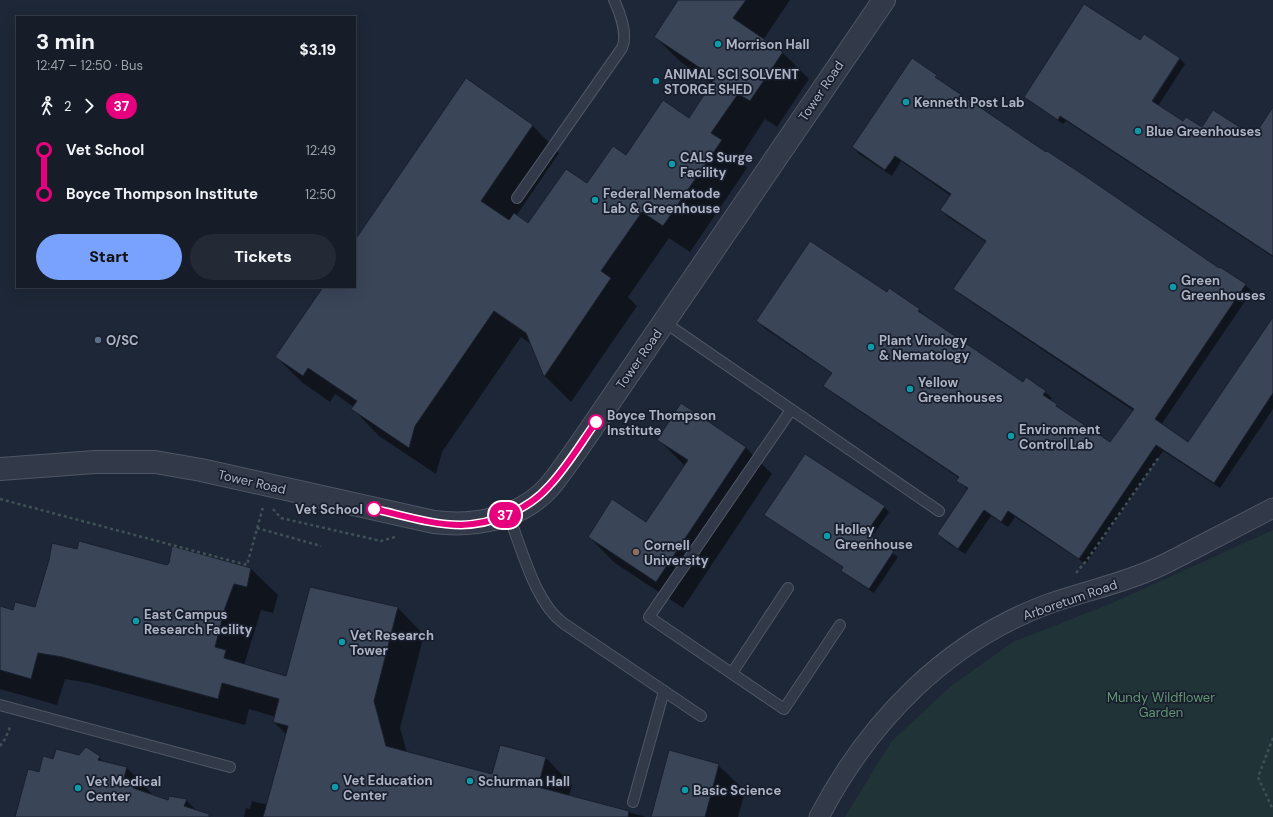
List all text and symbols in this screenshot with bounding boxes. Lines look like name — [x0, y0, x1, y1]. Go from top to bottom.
text: 3 min — [36, 27, 95, 56]
place label: Morrison Hall — [726, 36, 809, 53]
marker: Morrison Hall — [713, 39, 723, 49]
text: $3.19 — [300, 40, 336, 60]
text: 12:47 – 12:50 · Bus — [36, 57, 143, 74]
street label: Tower Road — [795, 58, 847, 124]
place label: ANIMAL SCI SOLVENT STORGE SHED — [664, 66, 799, 98]
marker: ANIMAL SCI SOLVENT STORGE SHED — [651, 76, 661, 86]
place label: Kenneth Post Lab — [914, 94, 1025, 111]
icon: walk — [36, 95, 58, 117]
icon: forward — [78, 95, 100, 117]
text: 37 — [114, 97, 129, 115]
marker: Kenneth Post Lab — [901, 97, 911, 107]
text: 2 — [64, 98, 72, 115]
place label: Blue Greenhouses — [1146, 123, 1261, 140]
marker: Blue Greenhouses — [1133, 126, 1143, 136]
text: Vet School — [66, 140, 144, 160]
text: 12:49 — [306, 142, 336, 159]
place label: CALS Surge Facility — [680, 149, 753, 181]
marker: CALS Surge Facility — [667, 159, 677, 169]
text: Boyce Thompson Institute — [66, 184, 258, 204]
place label: Federal Nematode Lab & Greenhouse — [603, 185, 721, 217]
text: 12:50 — [305, 186, 336, 203]
marker: Federal Nematode Lab & Greenhouse — [590, 195, 600, 205]
button: Start — [36, 234, 182, 280]
button: Tickets — [190, 234, 336, 280]
place label: Green Greenhouses — [1181, 272, 1266, 304]
marker: Green Greenhouses — [1168, 282, 1178, 292]
street label: Tower Road — [612, 326, 666, 392]
place label: O/SC — [106, 332, 139, 349]
place label: Plant Virology & Nematology — [879, 332, 969, 364]
marker: O/SC — [93, 335, 103, 345]
marker: Plant Virology & Nematology — [866, 342, 876, 352]
place label: Yellow Greenhouses — [918, 374, 1003, 406]
marker: Yellow Greenhouses — [905, 384, 915, 394]
place label: Boyce Thompson Institute — [607, 407, 716, 439]
marker: Boyce Thompson Institute — [588, 414, 604, 430]
place label: Environment Control Lab — [1019, 421, 1100, 453]
marker: Environment Control Lab — [1006, 431, 1016, 441]
street label: Tower Road — [216, 466, 288, 498]
place label: Vet School — [295, 501, 363, 518]
marker: Vet School — [366, 501, 382, 517]
line badge: 37 — [487, 502, 523, 528]
text: 37 — [497, 506, 513, 524]
place label: Holley Greenhouse — [835, 521, 913, 553]
marker: Holley Greenhouse — [822, 531, 832, 541]
place label: Cornell University — [644, 537, 709, 569]
marker: Cornell University — [631, 547, 641, 557]
street label: Arboretum Road — [1020, 576, 1120, 624]
place label: East Campus Research Facility — [144, 606, 253, 638]
marker: East Campus Research Facility — [131, 616, 141, 626]
place label: Vet Research Tower — [350, 627, 434, 659]
marker: Vet Research Tower — [337, 637, 347, 647]
park label: Mundy Wildflower Garden — [1107, 689, 1215, 721]
place label: Vet Education Center — [343, 772, 433, 804]
place label: Vet Medical Center — [86, 773, 161, 805]
place label: Schurman Hall — [478, 773, 570, 790]
marker: Schurman Hall — [465, 776, 475, 786]
marker: Vet Education Center — [330, 782, 340, 792]
place label: Basic Science — [693, 782, 781, 799]
marker: Vet Medical Center — [73, 783, 83, 793]
marker: Basic Science — [680, 785, 690, 795]

